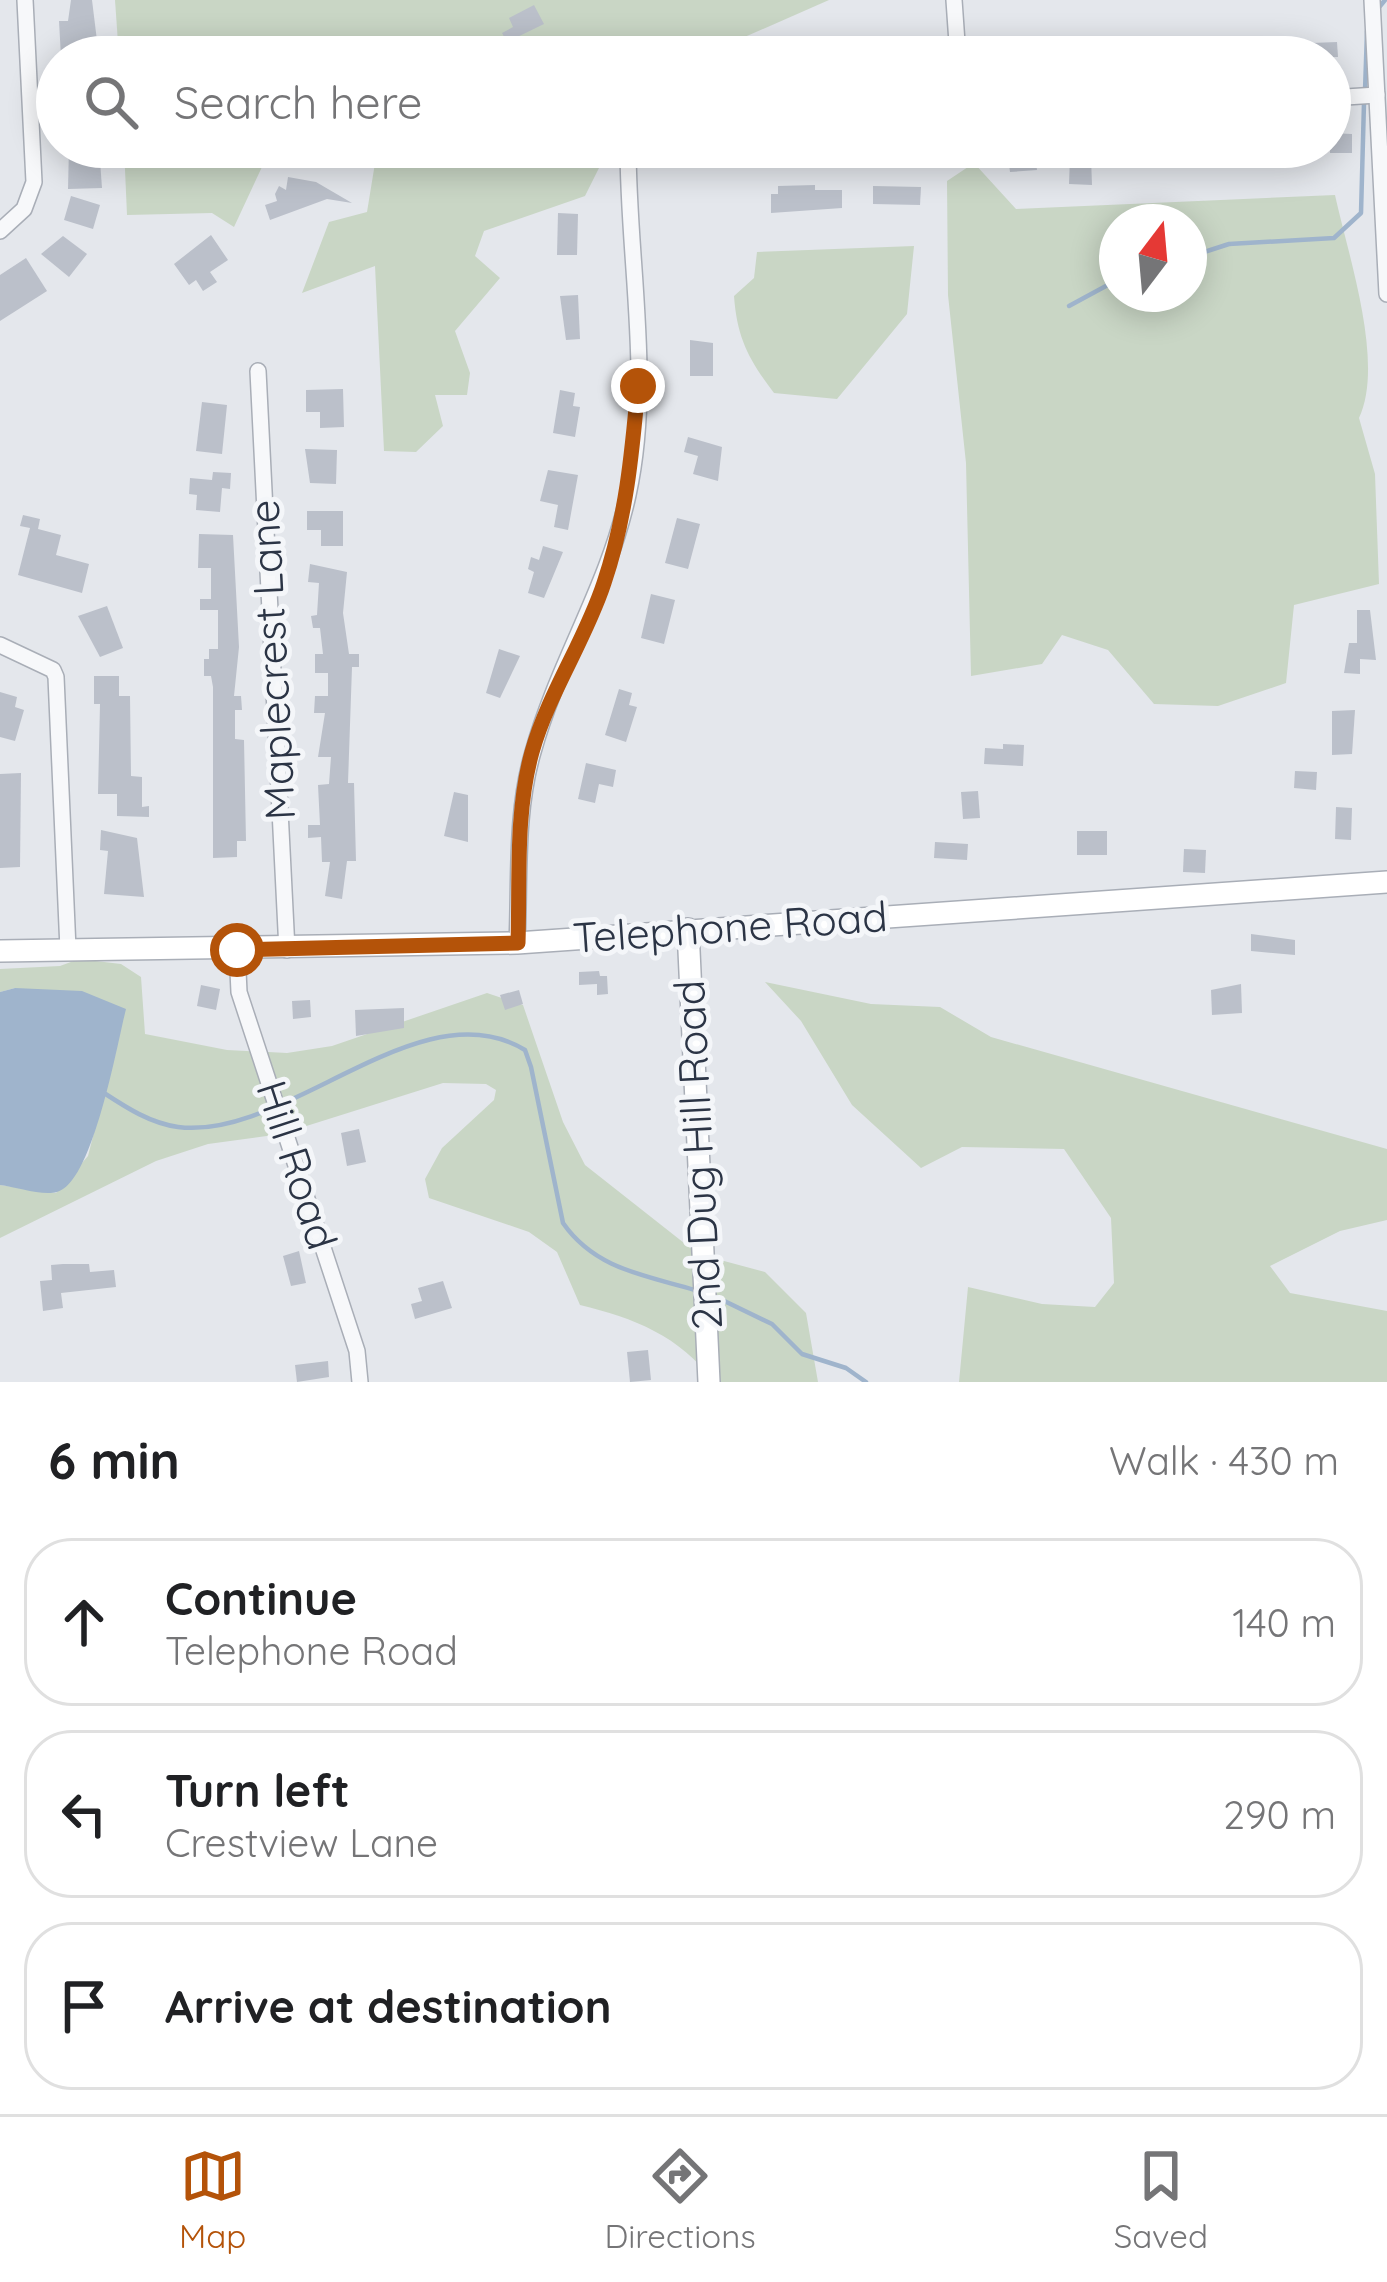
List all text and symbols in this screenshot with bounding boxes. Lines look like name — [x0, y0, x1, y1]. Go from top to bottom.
search box — [36, 36, 1351, 168]
icon: search — [78, 69, 144, 135]
text: Search here — [174, 74, 422, 130]
north arrow — [1099, 204, 1207, 312]
route end — [611, 359, 665, 413]
street label: Maplecrest Lane — [237, 499, 306, 821]
street label: Telephone Road — [571, 889, 889, 964]
route start — [210, 923, 264, 977]
street label: 2nd Dug Hill Road — [662, 979, 733, 1331]
street label: Hill Road — [245, 1074, 350, 1256]
text: 6 min — [48, 1428, 180, 1492]
text: Walk · 430 m — [1109, 1436, 1339, 1485]
text: Continue — [165, 1570, 357, 1626]
icon: ahead — [51, 1589, 117, 1655]
text: 140 m — [1232, 1598, 1336, 1647]
text: Telephone Road — [165, 1626, 458, 1675]
text: Turn left — [165, 1762, 350, 1818]
icon: left — [51, 1781, 117, 1847]
text: 290 m — [1223, 1790, 1336, 1839]
text: Crestview Lane — [165, 1818, 438, 1867]
icon: arrive — [51, 1973, 117, 2039]
text: Arrive at destination — [165, 1978, 611, 2034]
tab: Map — [179, 2143, 246, 2256]
tab: Directions — [604, 2143, 756, 2256]
tab: Saved — [1114, 2143, 1208, 2256]

